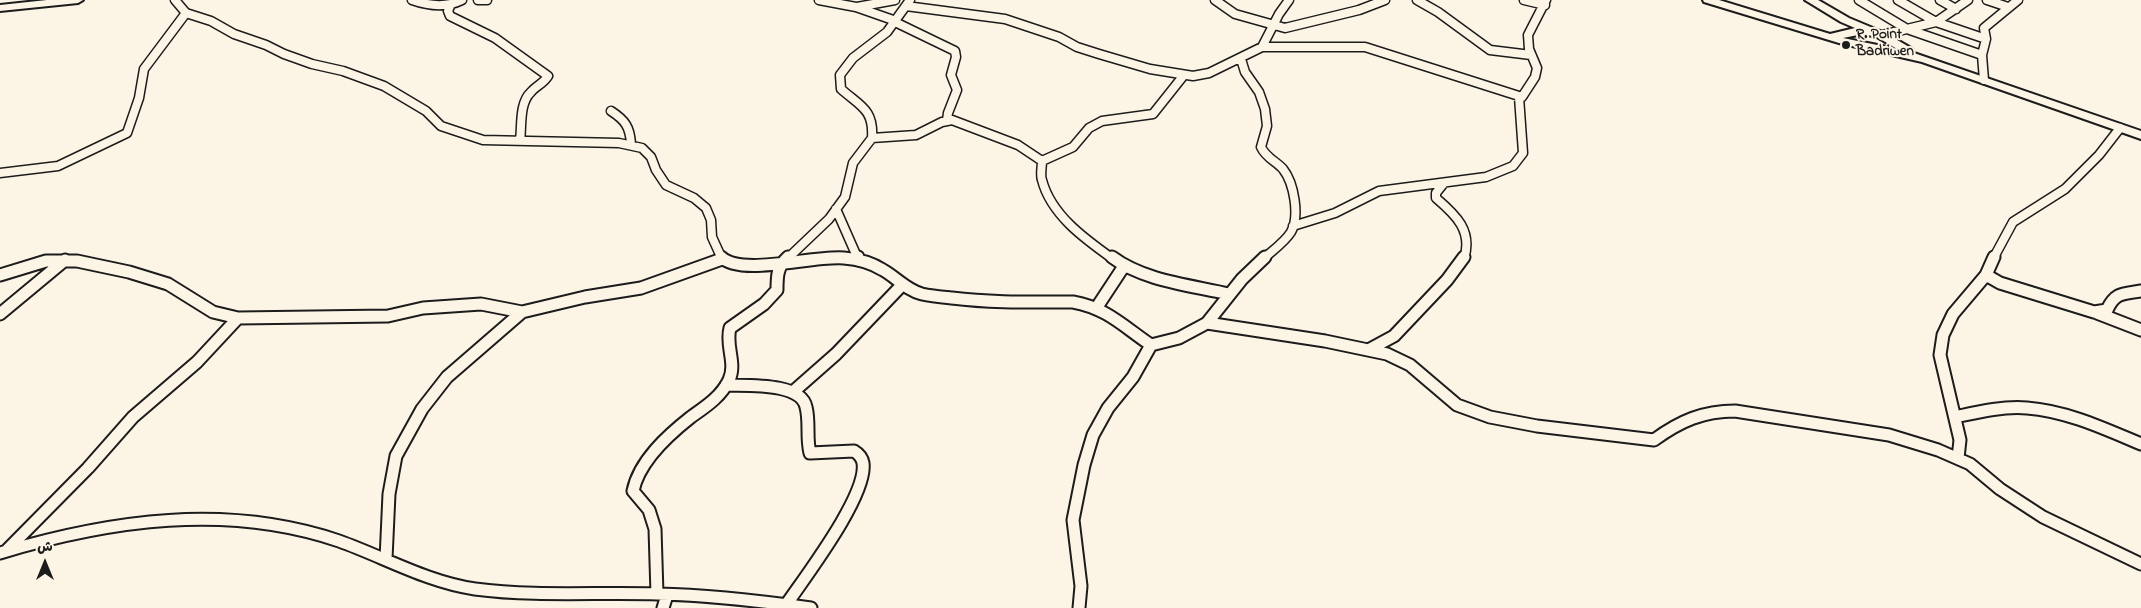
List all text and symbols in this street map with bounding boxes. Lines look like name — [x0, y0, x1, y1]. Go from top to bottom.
place label: R. Point Badriwen — [1856, 27, 1914, 62]
marker: R. Point Badriwen — [1840, 39, 1852, 51]
text: ش — [37, 537, 53, 558]
north arrow — [20, 538, 70, 588]

